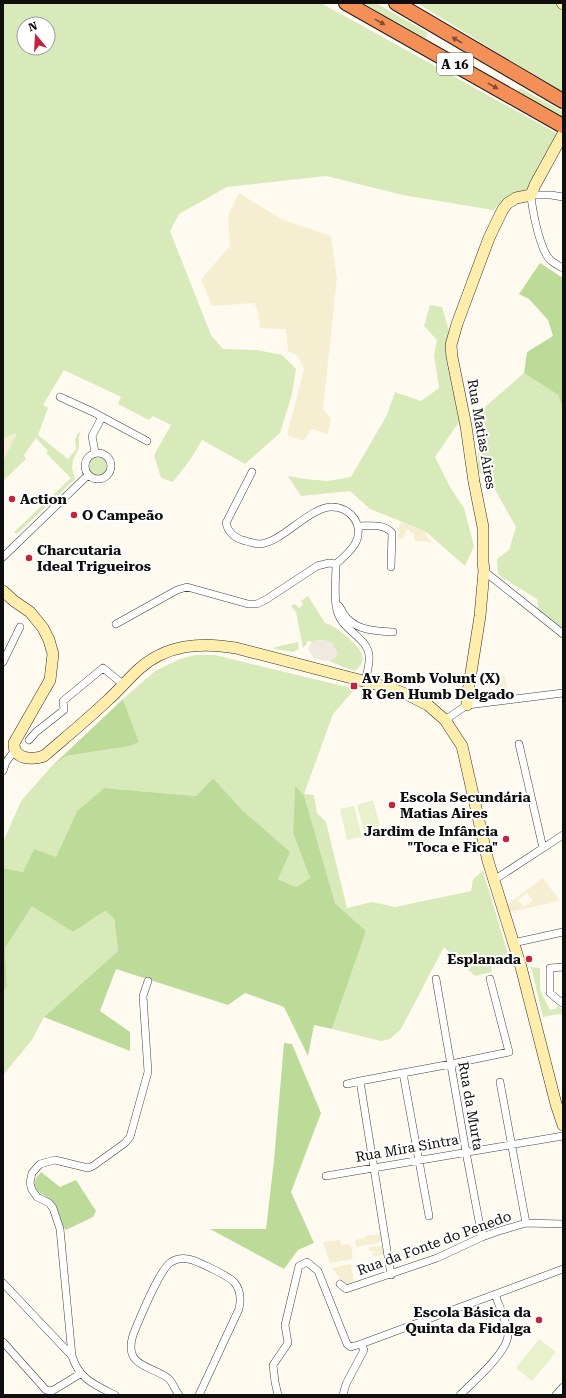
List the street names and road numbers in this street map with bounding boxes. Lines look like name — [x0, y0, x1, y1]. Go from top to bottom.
road number: A 16 — [437, 53, 473, 75]
street label: Rua Matias Aires — [464, 378, 500, 491]
street label: Rua da Murta — [455, 1060, 487, 1152]
street label: Rua Mira Sintra — [354, 1131, 460, 1165]
street label: Rua da Fonte do Penedo — [355, 1208, 513, 1278]

